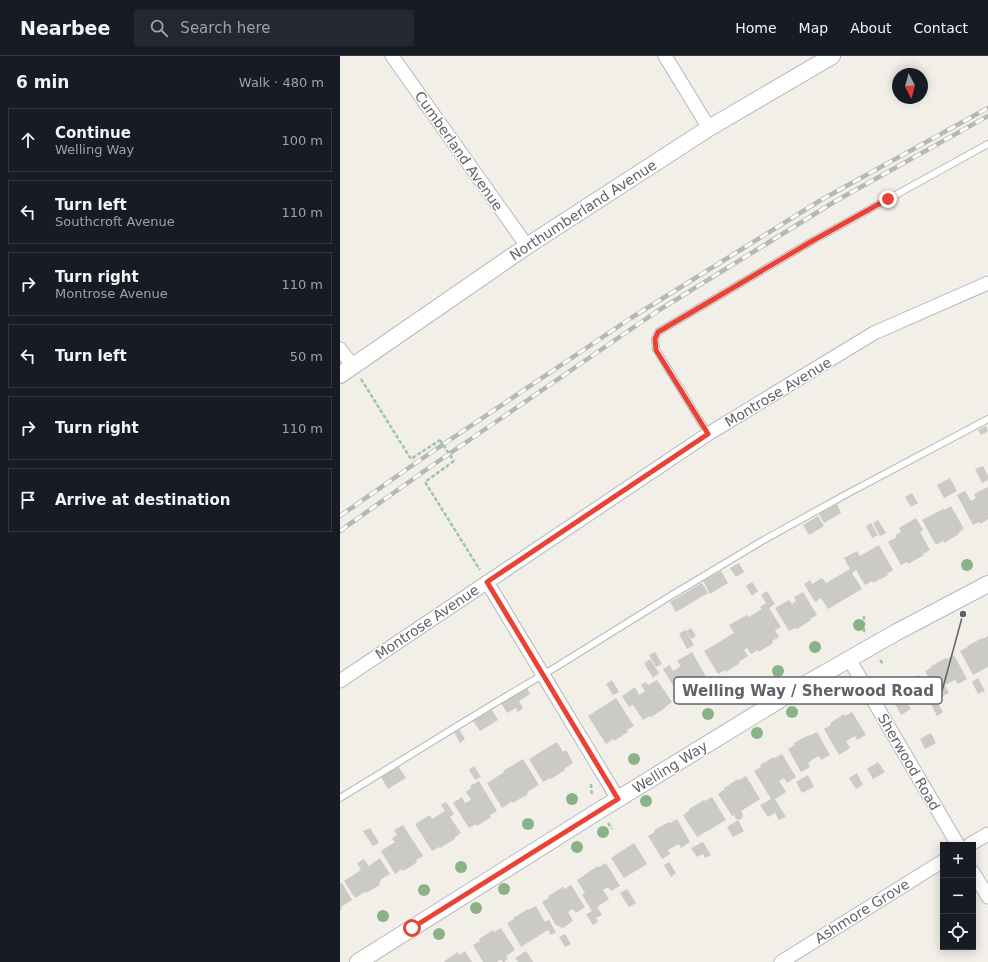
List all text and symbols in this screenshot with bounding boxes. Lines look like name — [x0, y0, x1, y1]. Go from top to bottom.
search box — [134, 10, 414, 46]
text: Nearbee — [20, 17, 110, 39]
icon: search — [148, 17, 170, 39]
text: Search here — [180, 19, 270, 37]
text: Home — [735, 20, 777, 36]
text: Map — [799, 20, 828, 36]
text: About — [850, 20, 892, 36]
text: Contact — [914, 20, 968, 36]
north arrow — [892, 68, 928, 104]
text: 6 min — [16, 72, 69, 92]
text: Walk · 480 m — [239, 75, 324, 90]
street label: Cumberland Avenue — [412, 88, 506, 214]
text: Continue — [55, 124, 131, 142]
icon: ahead — [17, 129, 39, 151]
text: 100 m — [281, 133, 323, 148]
text: Welling Way — [55, 142, 134, 157]
street label: Northumberland Avenue — [507, 157, 659, 263]
route end — [879, 190, 897, 208]
text: Turn left — [55, 196, 127, 214]
icon: left — [17, 201, 39, 223]
text: 110 m — [281, 205, 323, 220]
text: Southcroft Avenue — [55, 214, 175, 229]
text: Turn right — [55, 268, 139, 286]
icon: right — [17, 273, 39, 295]
text: 110 m — [281, 277, 323, 292]
text: Montrose Avenue — [55, 286, 168, 301]
icon: left — [17, 345, 39, 367]
text: Turn left — [55, 347, 127, 365]
text: 50 m — [290, 349, 323, 364]
street label: Montrose Avenue — [722, 354, 834, 430]
icon: right — [17, 417, 39, 439]
text: Turn right — [55, 419, 139, 437]
text: 110 m — [281, 421, 323, 436]
icon: arrive — [17, 489, 39, 511]
text: Arrive at destination — [55, 491, 230, 509]
street label: Montrose Avenue — [372, 581, 482, 663]
callout: Welling Way / Sherwood Road — [674, 677, 942, 704]
text: Welling Way / Sherwood Road — [682, 682, 934, 700]
street label: Sherwood Road — [875, 711, 943, 813]
street label: Welling Way — [630, 738, 710, 796]
map controls — [940, 842, 976, 950]
button: + — [940, 842, 976, 878]
street label: Ashmore Grove — [812, 876, 912, 946]
button: − — [940, 878, 976, 914]
button: locate — [940, 914, 976, 950]
route start — [403, 919, 421, 937]

